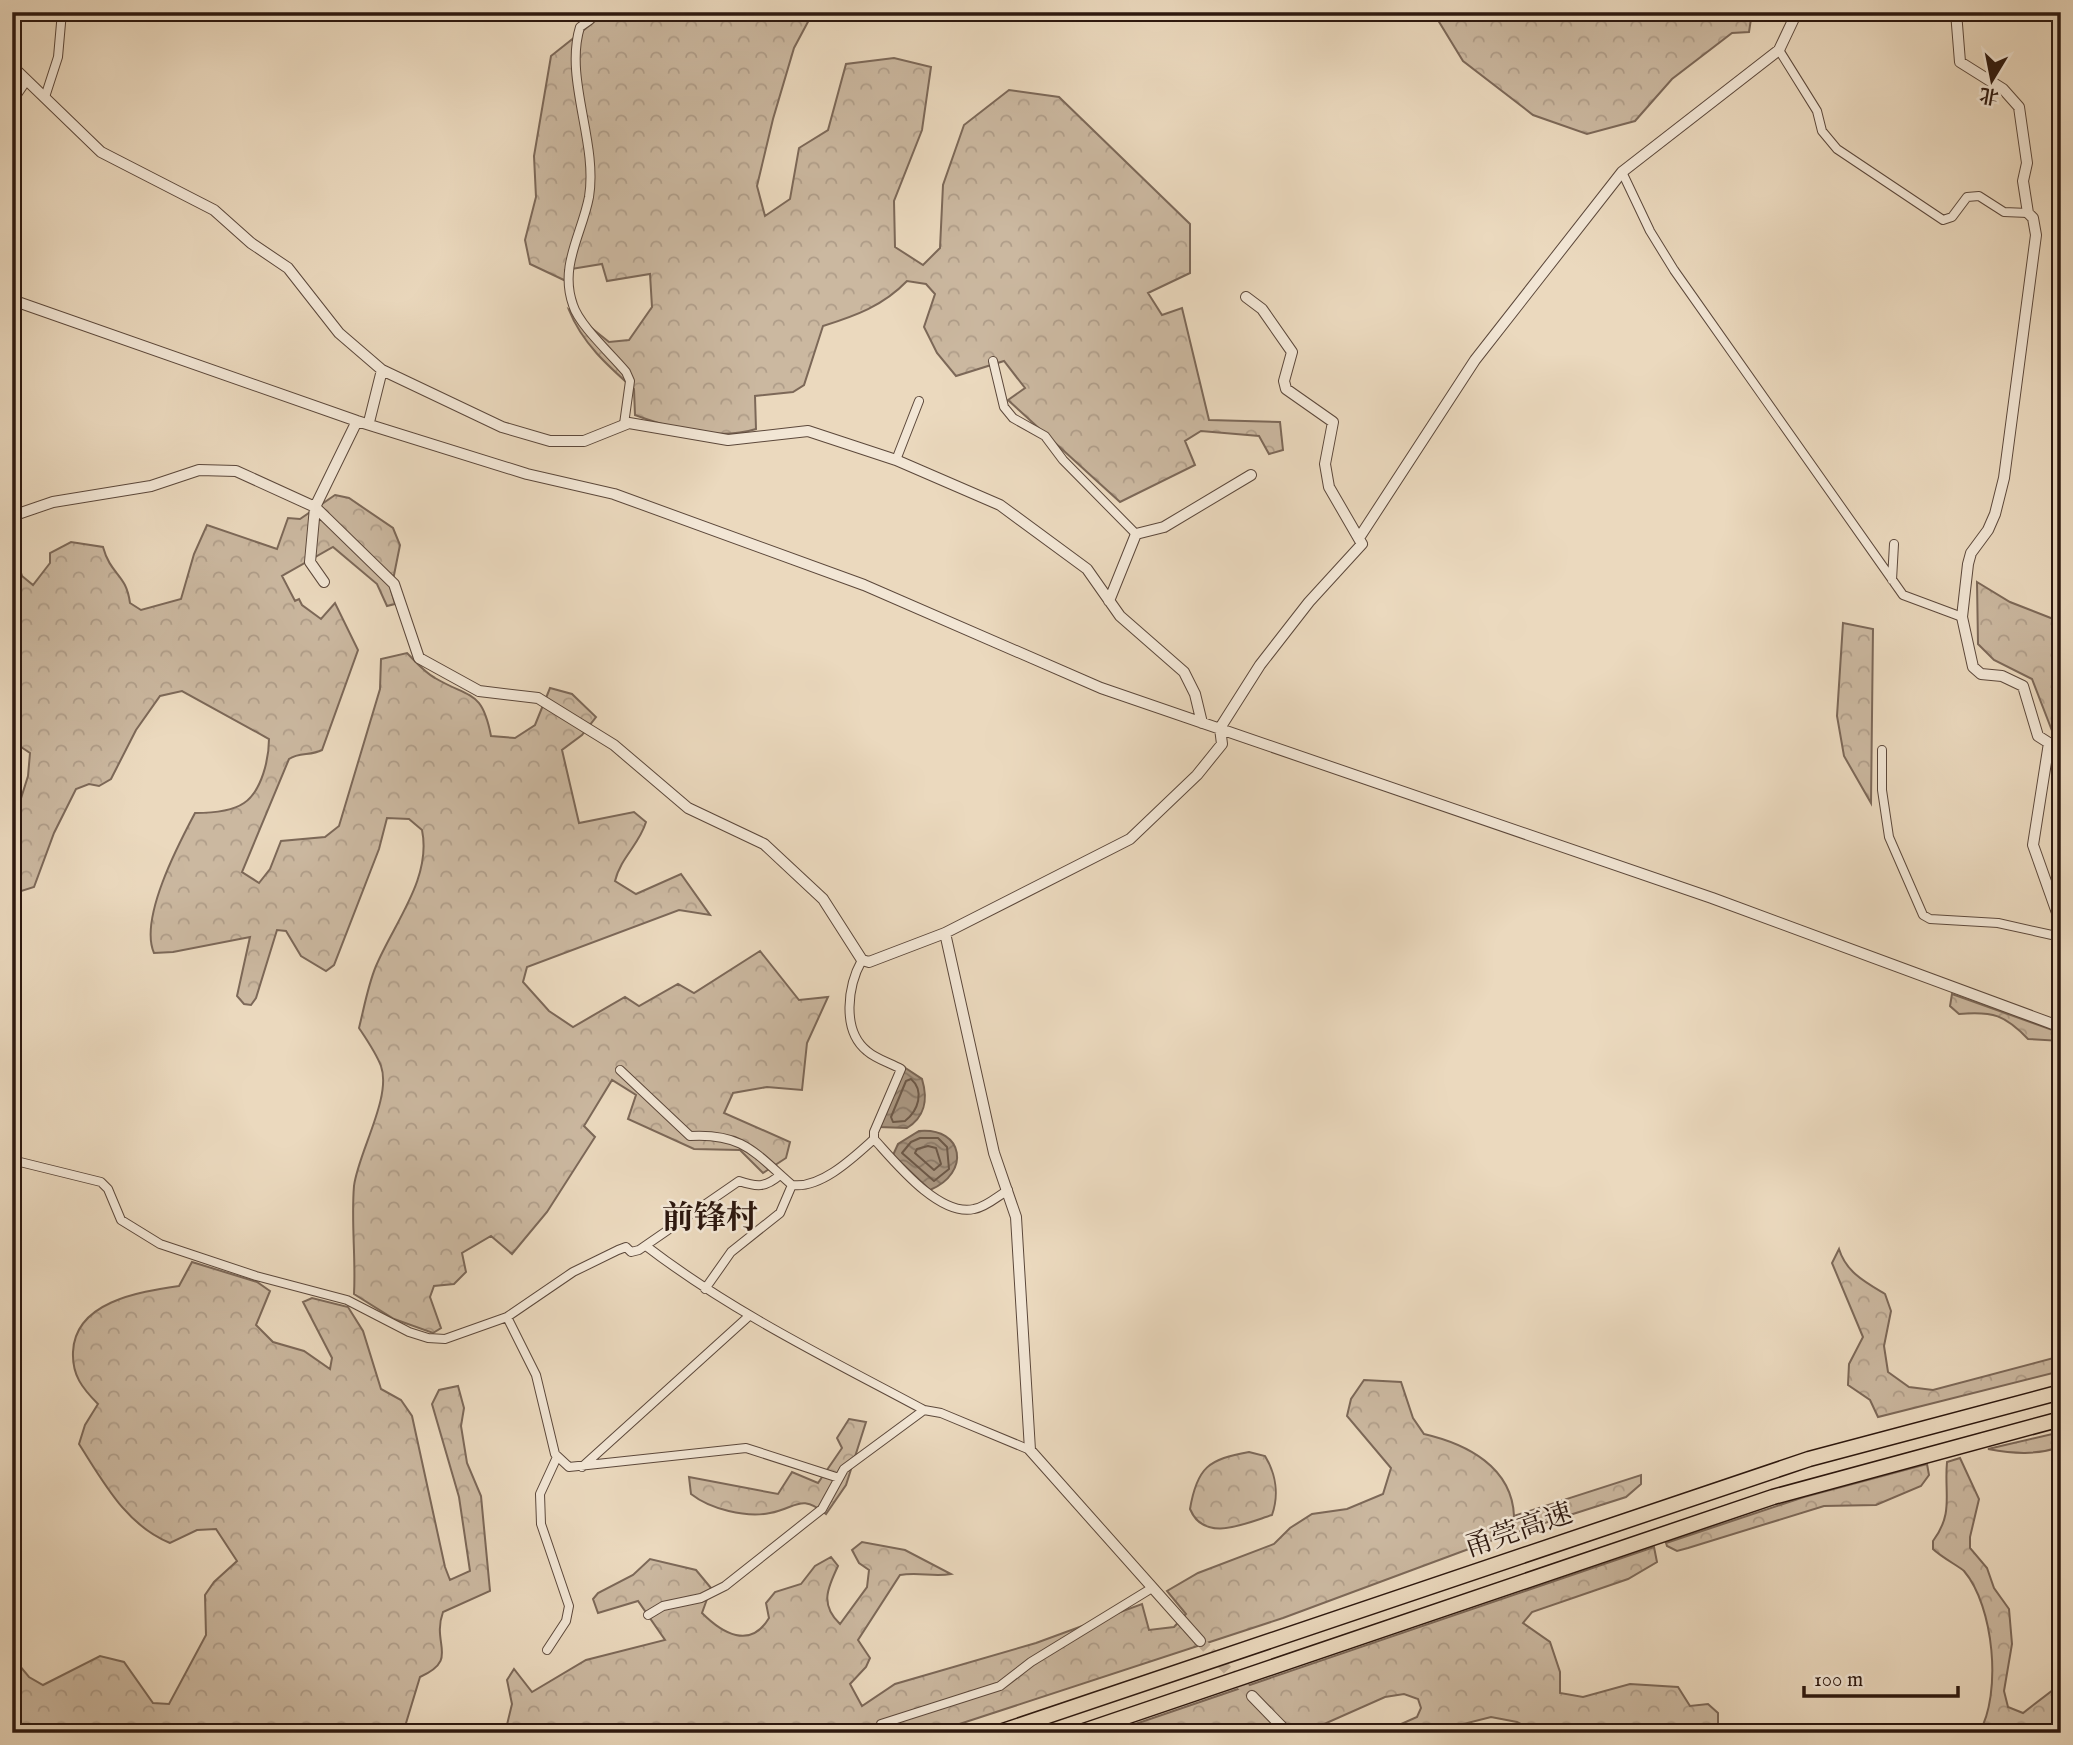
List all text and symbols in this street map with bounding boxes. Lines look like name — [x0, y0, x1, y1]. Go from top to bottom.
north arrow — [1958, 46, 2028, 116]
text: 北 — [1978, 81, 2001, 108]
district label: 前锋村 — [662, 1199, 758, 1240]
street label: 甬莞高速 — [1460, 1497, 1577, 1566]
scale bar — [1804, 1654, 1958, 1698]
text: 100 m — [1814, 1667, 1863, 1694]

